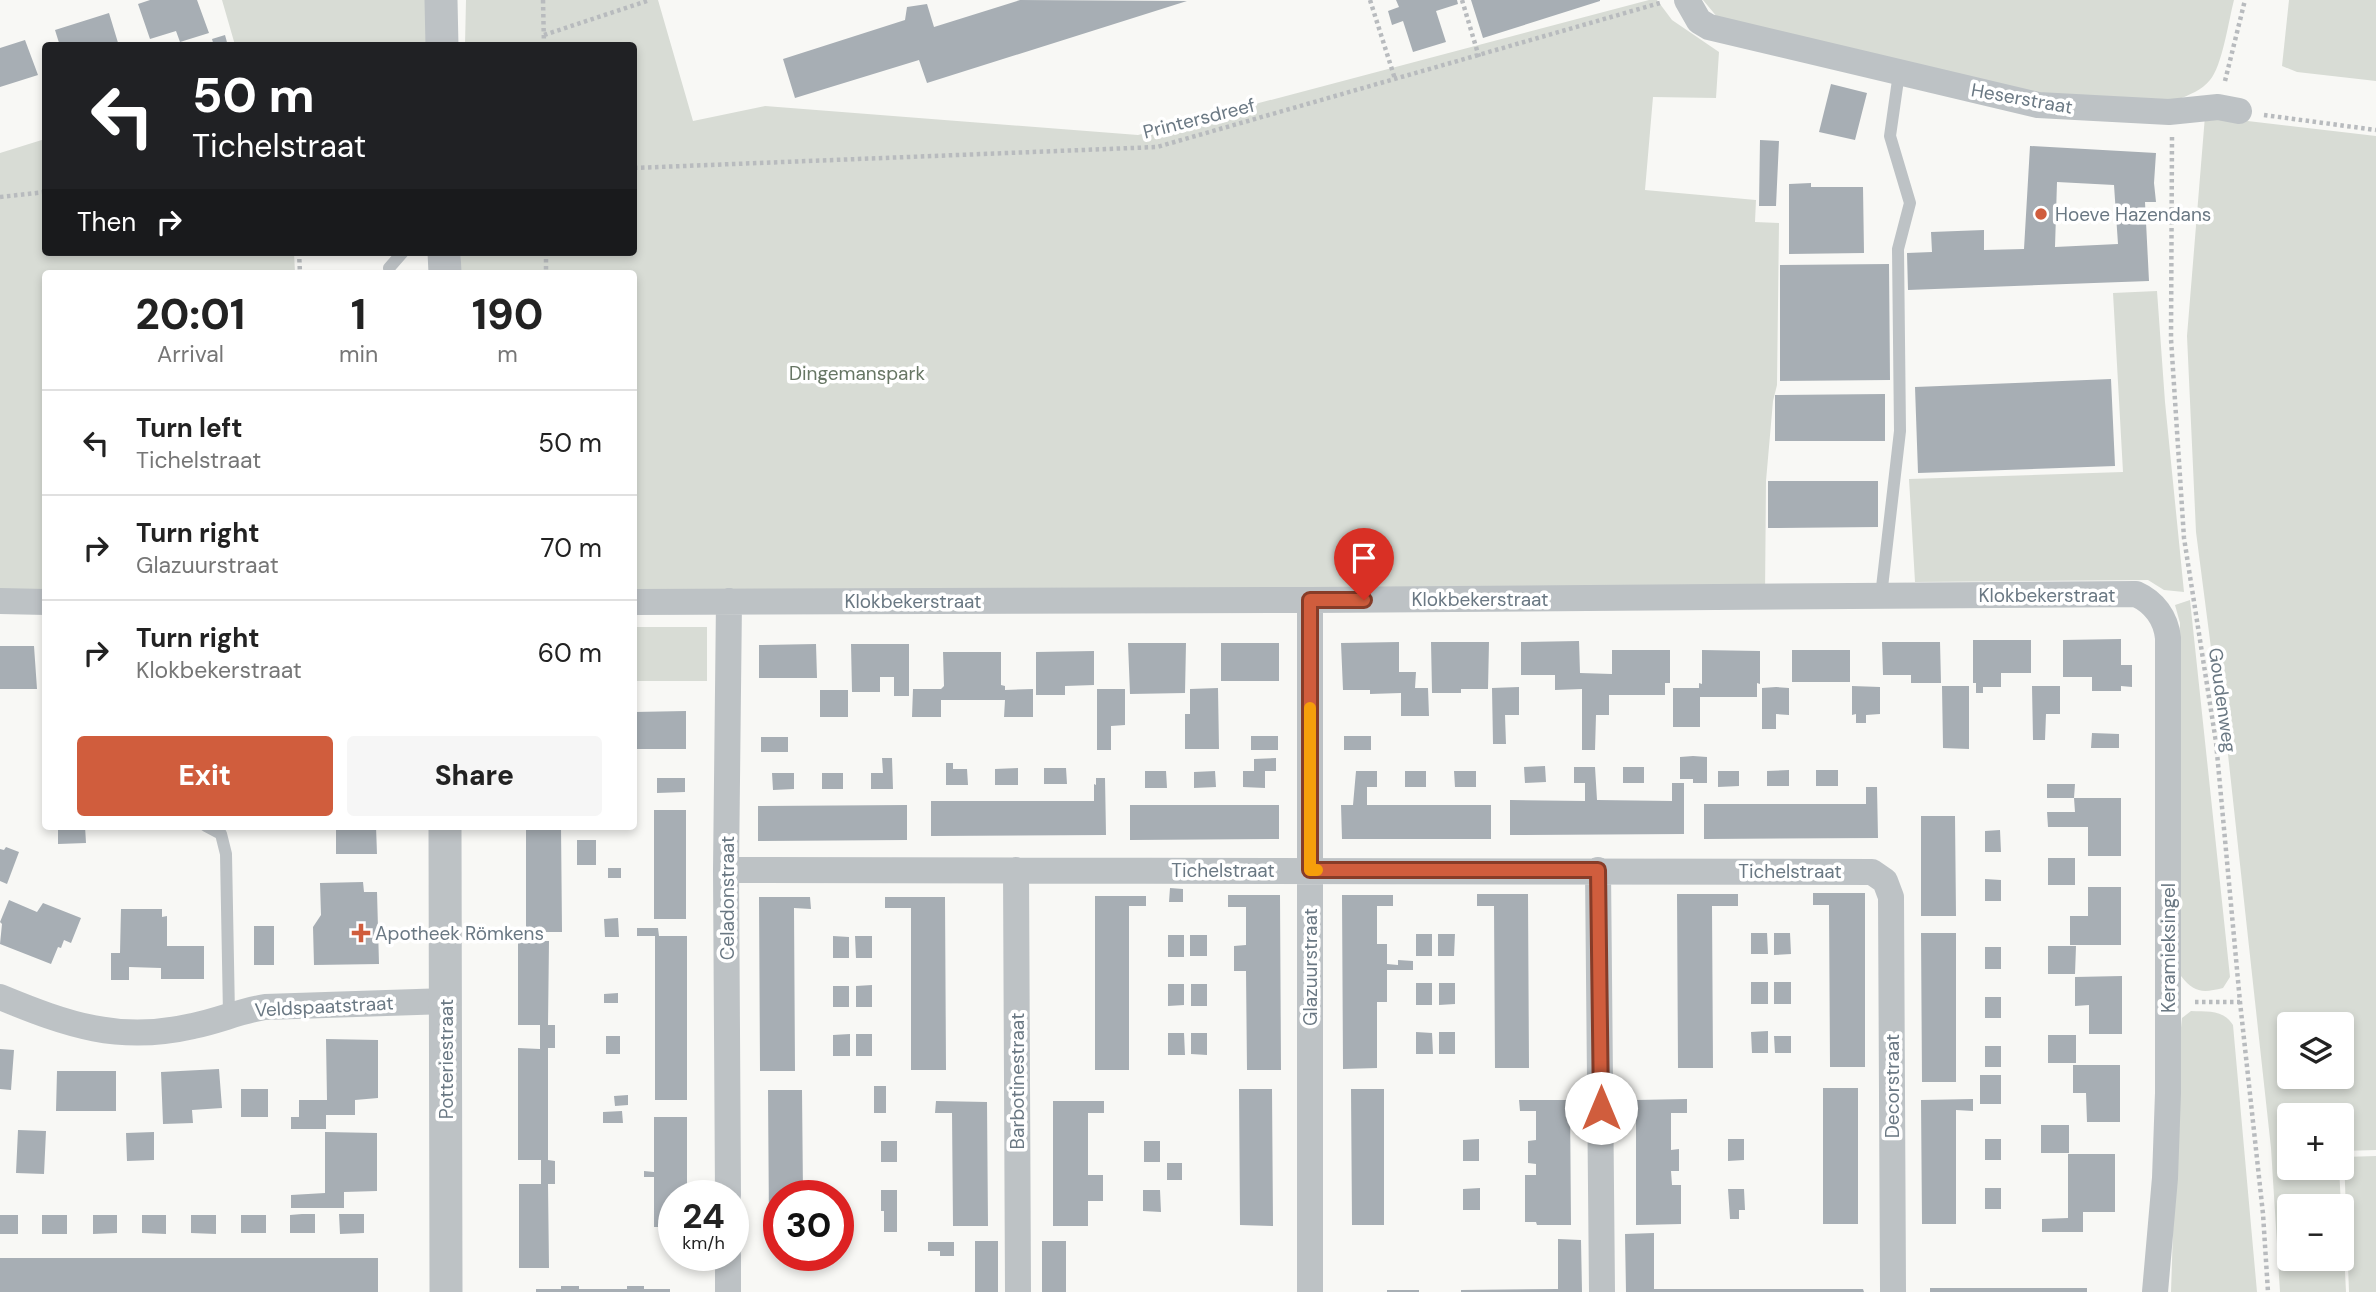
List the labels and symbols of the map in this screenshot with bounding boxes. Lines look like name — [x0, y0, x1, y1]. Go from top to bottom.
street label: Heserstraat — [1969, 77, 2075, 120]
street label: Printersdreef — [1140, 92, 1258, 144]
place label: Hoeve Hazendans — [2055, 202, 2211, 227]
marker: Hoeve Hazendans — [2033, 206, 2049, 222]
park label: Dingemanspark — [789, 361, 925, 386]
pin — [1334, 528, 1394, 600]
street label: Klokbekerstraat — [1978, 583, 2116, 608]
street label: Klokbekerstraat — [1411, 587, 1549, 612]
street label: Klokbekerstraat — [844, 589, 982, 614]
street label: Goudenweg — [2203, 646, 2242, 755]
street label: Celadonstraat — [715, 836, 740, 960]
street label: Tichelstraat — [1171, 858, 1275, 883]
street label: Tichelstraat — [1738, 859, 1842, 884]
street label: Keramieksingel — [2156, 883, 2181, 1013]
street label: Glazuurstraat — [1298, 908, 1323, 1026]
place label: Apotheek Römkens — [375, 921, 544, 946]
marker: Apotheek Römkens — [353, 925, 369, 941]
street label: Veldspaatstraat — [254, 990, 394, 1023]
street label: Potteriestraat — [434, 999, 459, 1119]
street label: Barbotinestraat — [1005, 1013, 1030, 1149]
street label: Decorstraat — [1880, 1034, 1905, 1138]
position arrow — [1564, 1071, 1638, 1145]
speed limit sign: 30 — [763, 1180, 854, 1271]

